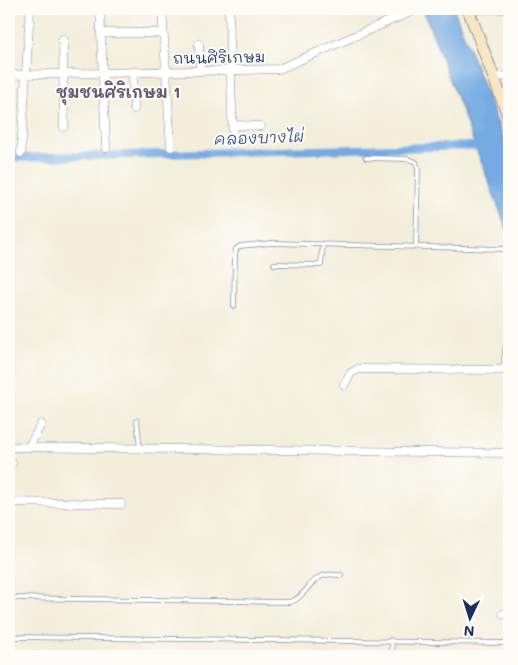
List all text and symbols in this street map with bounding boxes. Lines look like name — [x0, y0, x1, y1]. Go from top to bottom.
street label: ถนนศิริเกษม — [173, 46, 265, 68]
district label: ชุมชนศิริเกษม 1 — [56, 80, 180, 106]
water label: คลองบางไผ่ — [214, 125, 305, 149]
north arrow — [446, 592, 496, 642]
text: N — [463, 622, 475, 641]

